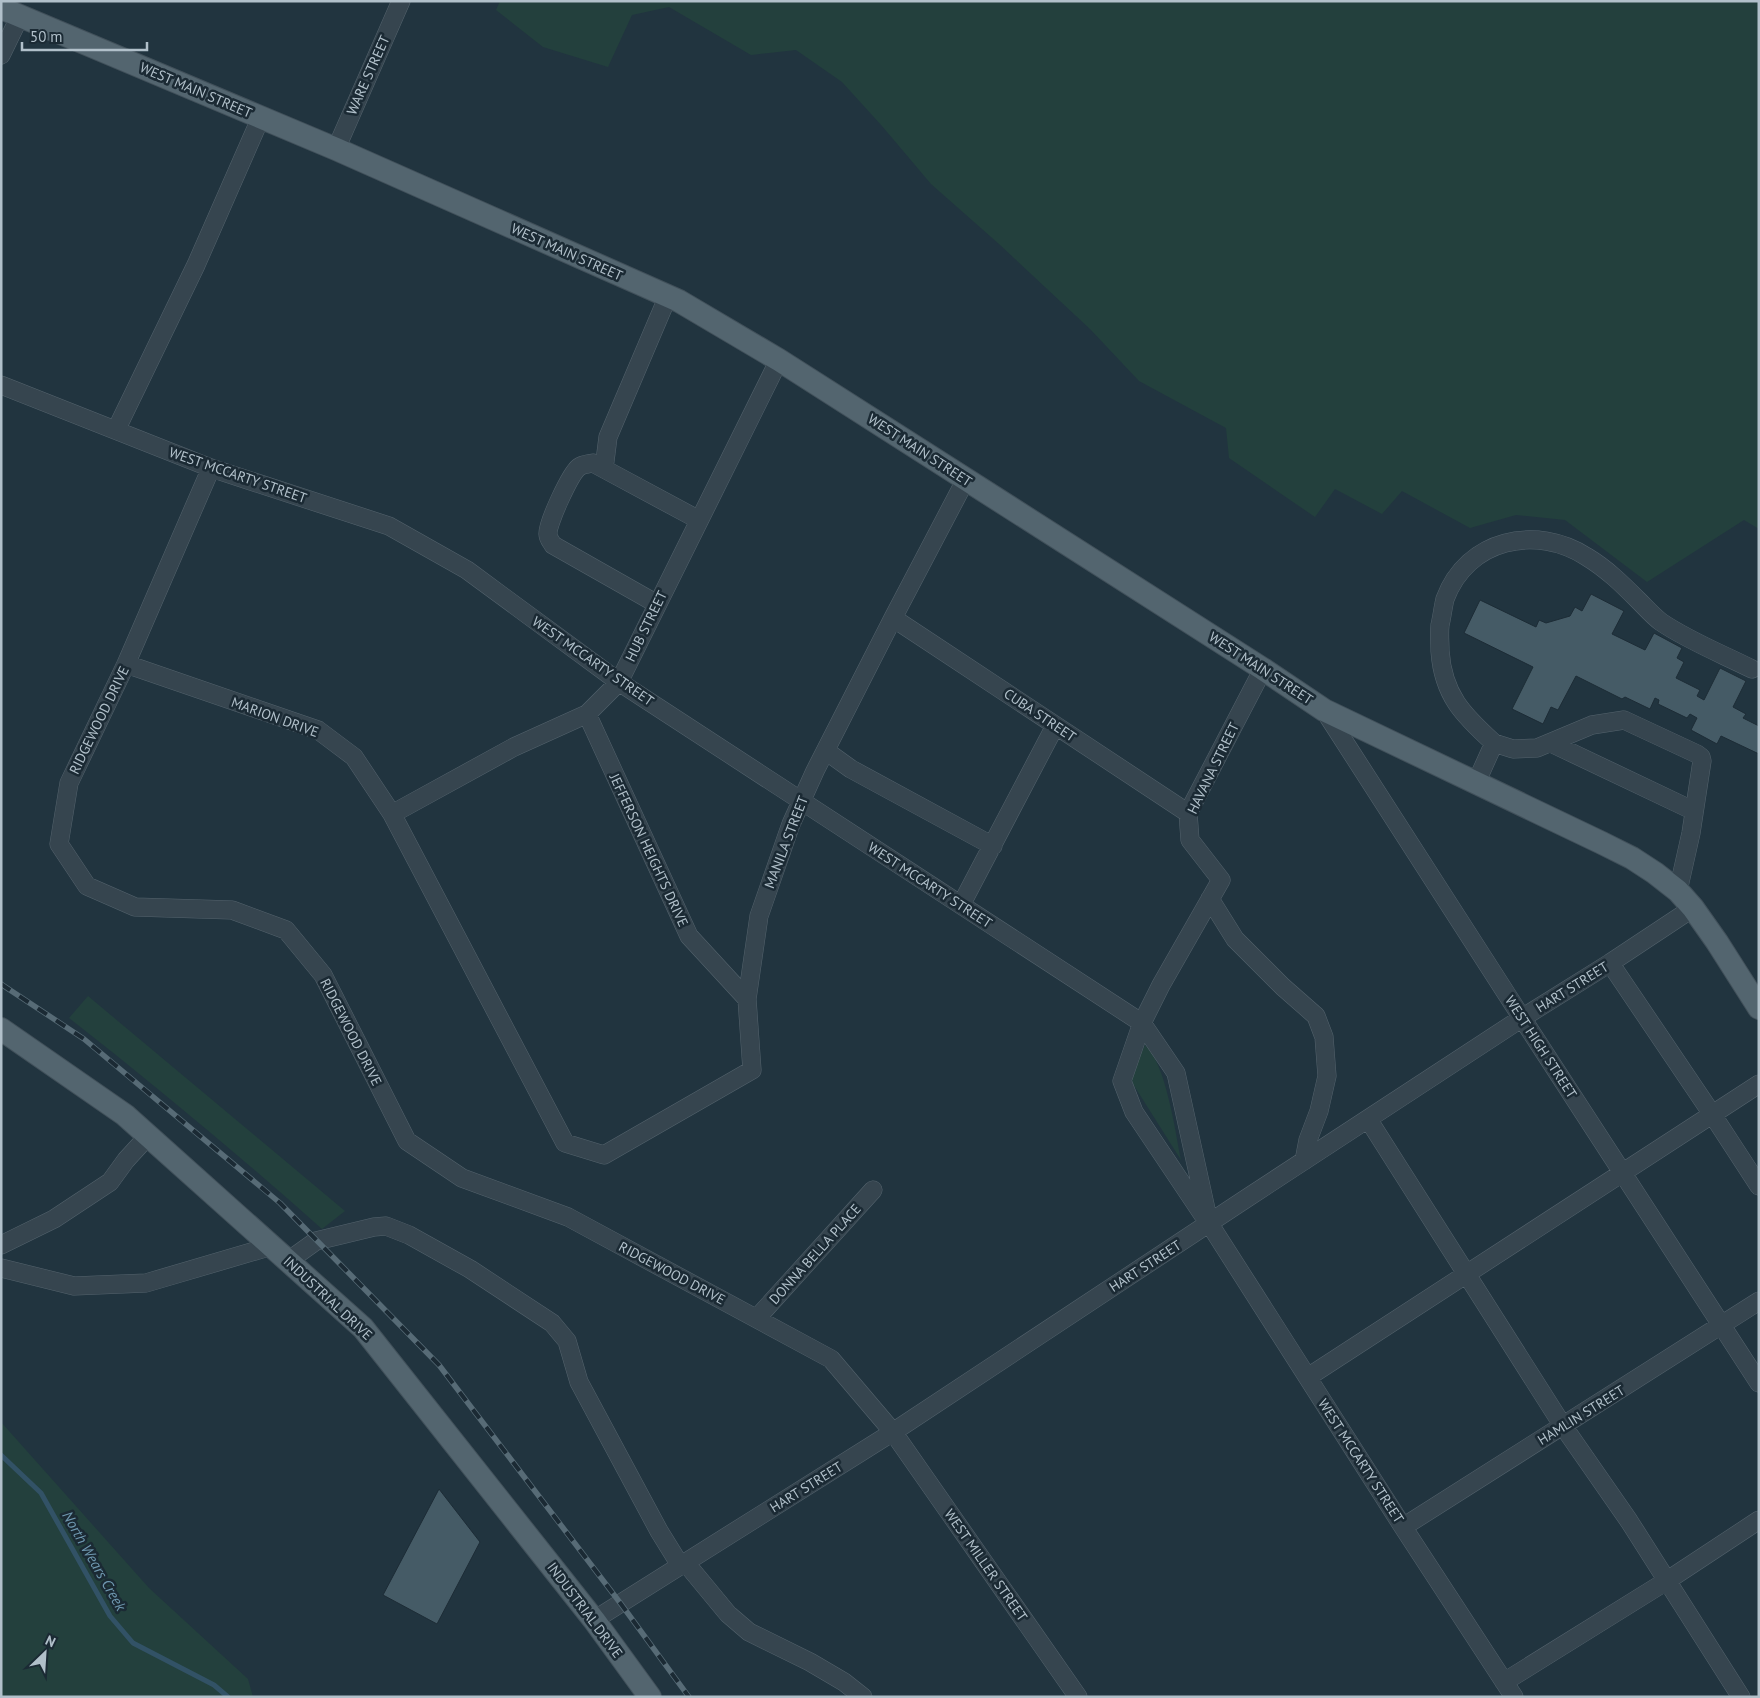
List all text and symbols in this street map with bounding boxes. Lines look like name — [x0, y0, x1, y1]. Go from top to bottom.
scale bar — [22, 20, 148, 52]
text: 50 m — [30, 27, 63, 46]
street label: WARE STREET — [342, 32, 394, 118]
street label: WEST MAIN STREET — [137, 58, 255, 122]
street label: WEST MAIN STREET — [508, 219, 626, 285]
street label: WEST MAIN STREET — [865, 410, 976, 490]
street label: WEST MCCARTY STREET — [167, 443, 309, 507]
street label: HUB STREET — [621, 587, 671, 664]
street label: WEST MCCARTY STREET — [529, 612, 658, 710]
street label: WEST MAIN STREET — [1206, 628, 1317, 708]
street label: RIDGEWOOD DRIVE — [65, 663, 133, 777]
street label: CUBA STREET — [1001, 684, 1080, 746]
street label: MARION DRIVE — [229, 693, 321, 741]
street label: HAVANA STREET — [1183, 719, 1243, 817]
street label: JEFFERSON HEIGHTS DRIVE — [605, 770, 692, 929]
street label: MANILA STREET — [760, 793, 812, 891]
street label: WEST MCCARTY STREET — [864, 838, 996, 932]
street label: HART STREET — [1532, 957, 1612, 1016]
street label: RIDGEWOOD DRIVE — [316, 975, 386, 1089]
street label: WEST HIGH STREET — [1501, 992, 1581, 1102]
street label: DONNA BELLA PLACE — [765, 1200, 865, 1308]
street label: HART STREET — [1106, 1236, 1185, 1296]
street label: RIDGEWOOD DRIVE — [616, 1237, 728, 1309]
street label: INDUSTRIAL DRIVE — [280, 1252, 376, 1344]
street label: HAMLIN STREET — [1534, 1381, 1628, 1449]
street label: WEST MCCARTY STREET — [1314, 1395, 1408, 1527]
street label: HART STREET — [766, 1457, 846, 1516]
street label: WEST MILLER STREET — [940, 1505, 1032, 1625]
water label: North Wears Creek — [58, 1507, 131, 1615]
street label: INDUSTRIAL DRIVE — [543, 1559, 627, 1661]
north arrow — [20, 1628, 70, 1678]
text: N — [43, 1631, 58, 1651]

